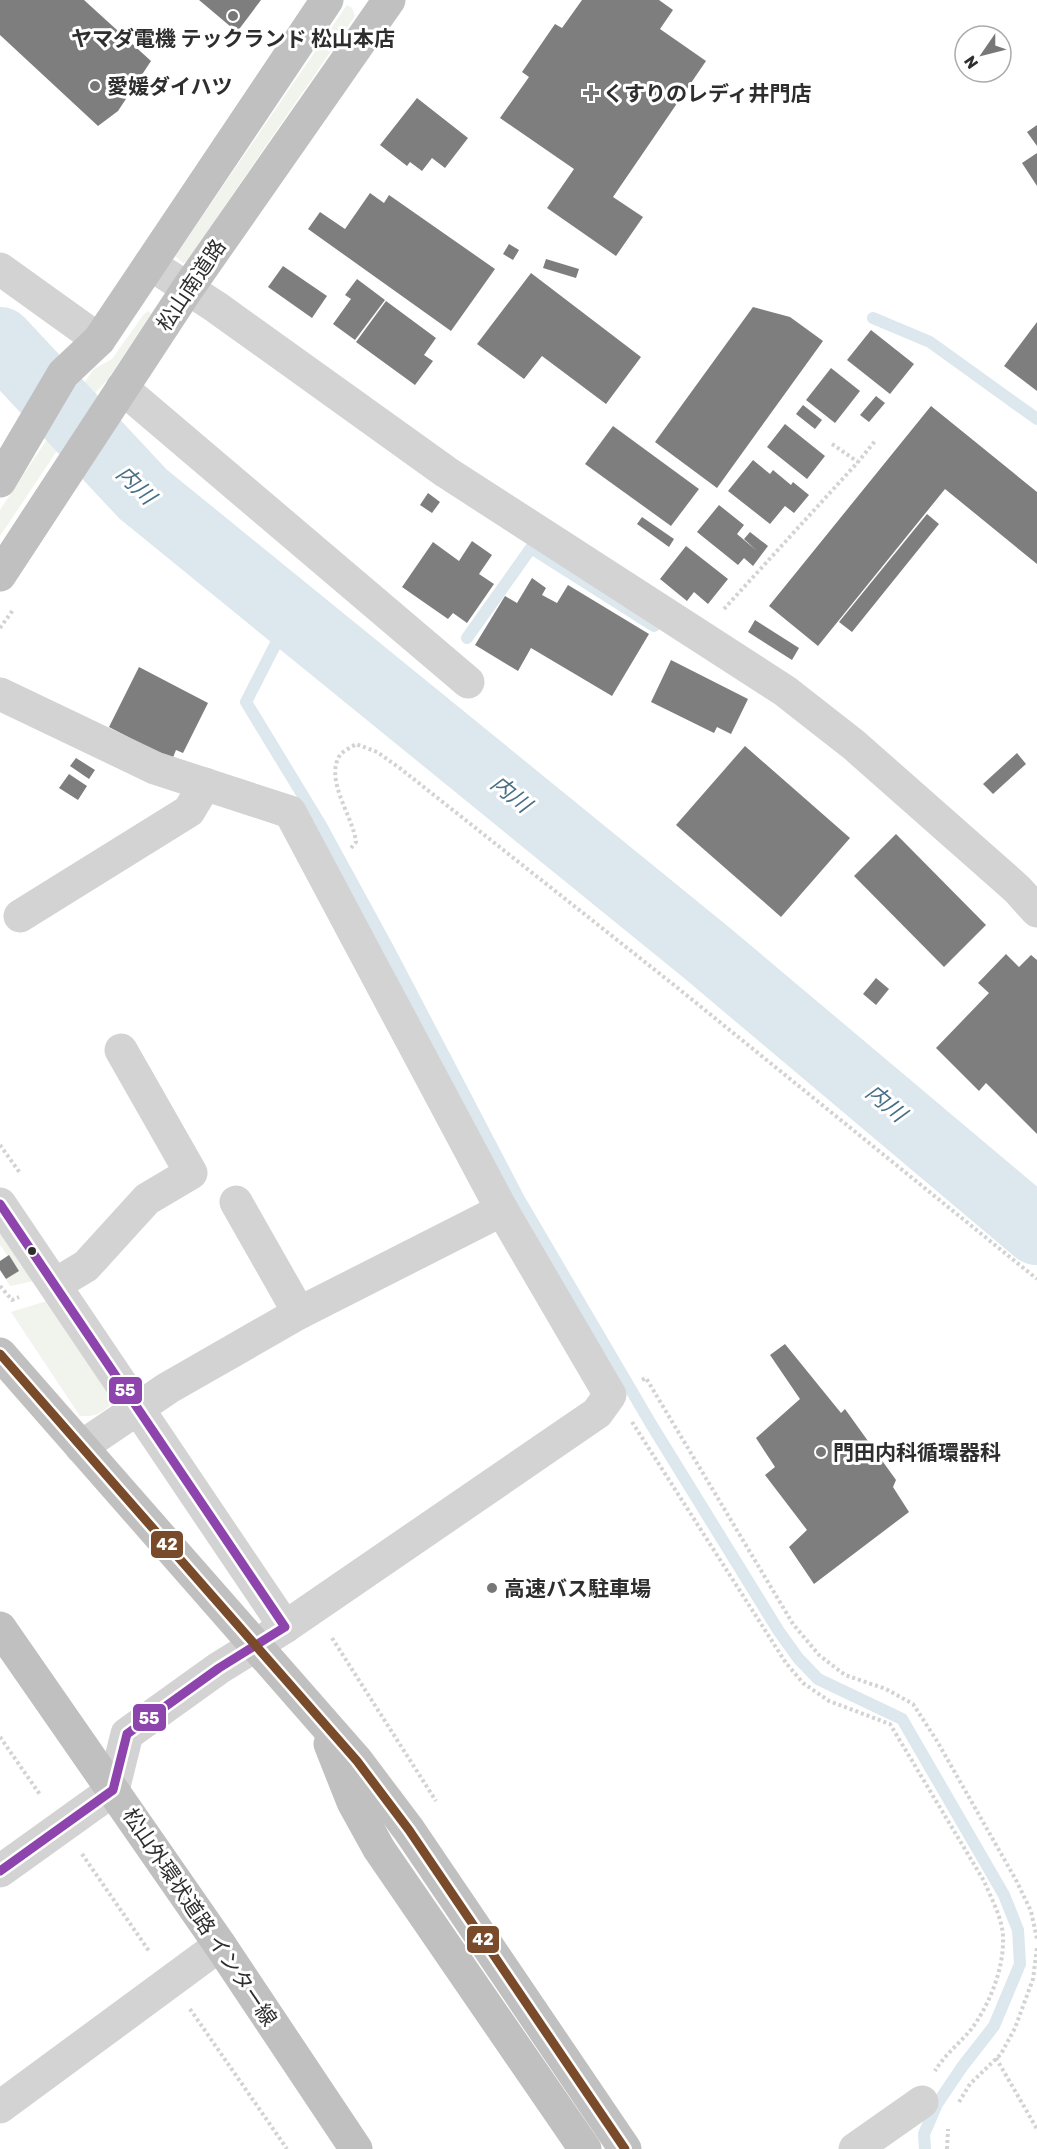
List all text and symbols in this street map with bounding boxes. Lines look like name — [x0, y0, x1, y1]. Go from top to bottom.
marker: ヤマダ電機 テックランド 松山本店 — [226, 9, 240, 23]
north arrow — [953, 24, 1013, 84]
place label: ヤマダ電機 テックランド 松山本店 — [71, 26, 395, 51]
text: N — [960, 52, 982, 72]
place label: 愛媛ダイハツ — [107, 74, 233, 99]
marker: 愛媛ダイハツ — [88, 79, 102, 93]
place label: くすりのレディ井門店 — [603, 81, 812, 106]
marker: くすりのレディ井門店 — [584, 86, 598, 100]
street label: 松山南道路 — [151, 234, 231, 336]
water label: 内川 — [111, 460, 163, 511]
water label: 内川 — [485, 770, 538, 820]
water label: 内川 — [860, 1079, 913, 1129]
unlabelled marker — [26, 1245, 38, 1257]
line badge: 55 — [108, 1376, 143, 1405]
text: 55 — [115, 1381, 135, 1400]
place label: 門田内科循環器科 — [833, 1440, 1001, 1465]
marker: 門田内科循環器科 — [814, 1445, 828, 1459]
line badge: 42 — [150, 1530, 184, 1559]
text: 42 — [156, 1535, 178, 1554]
place label: 高速バス駐車場 — [504, 1576, 651, 1601]
marker: 高速バス駐車場 — [485, 1581, 499, 1595]
line badge: 55 — [132, 1703, 167, 1732]
text: 55 — [139, 1709, 159, 1728]
street label: 松山外環状道路 インター線 — [118, 1803, 282, 2031]
line badge: 42 — [466, 1925, 500, 1954]
text: 42 — [472, 1930, 494, 1949]

